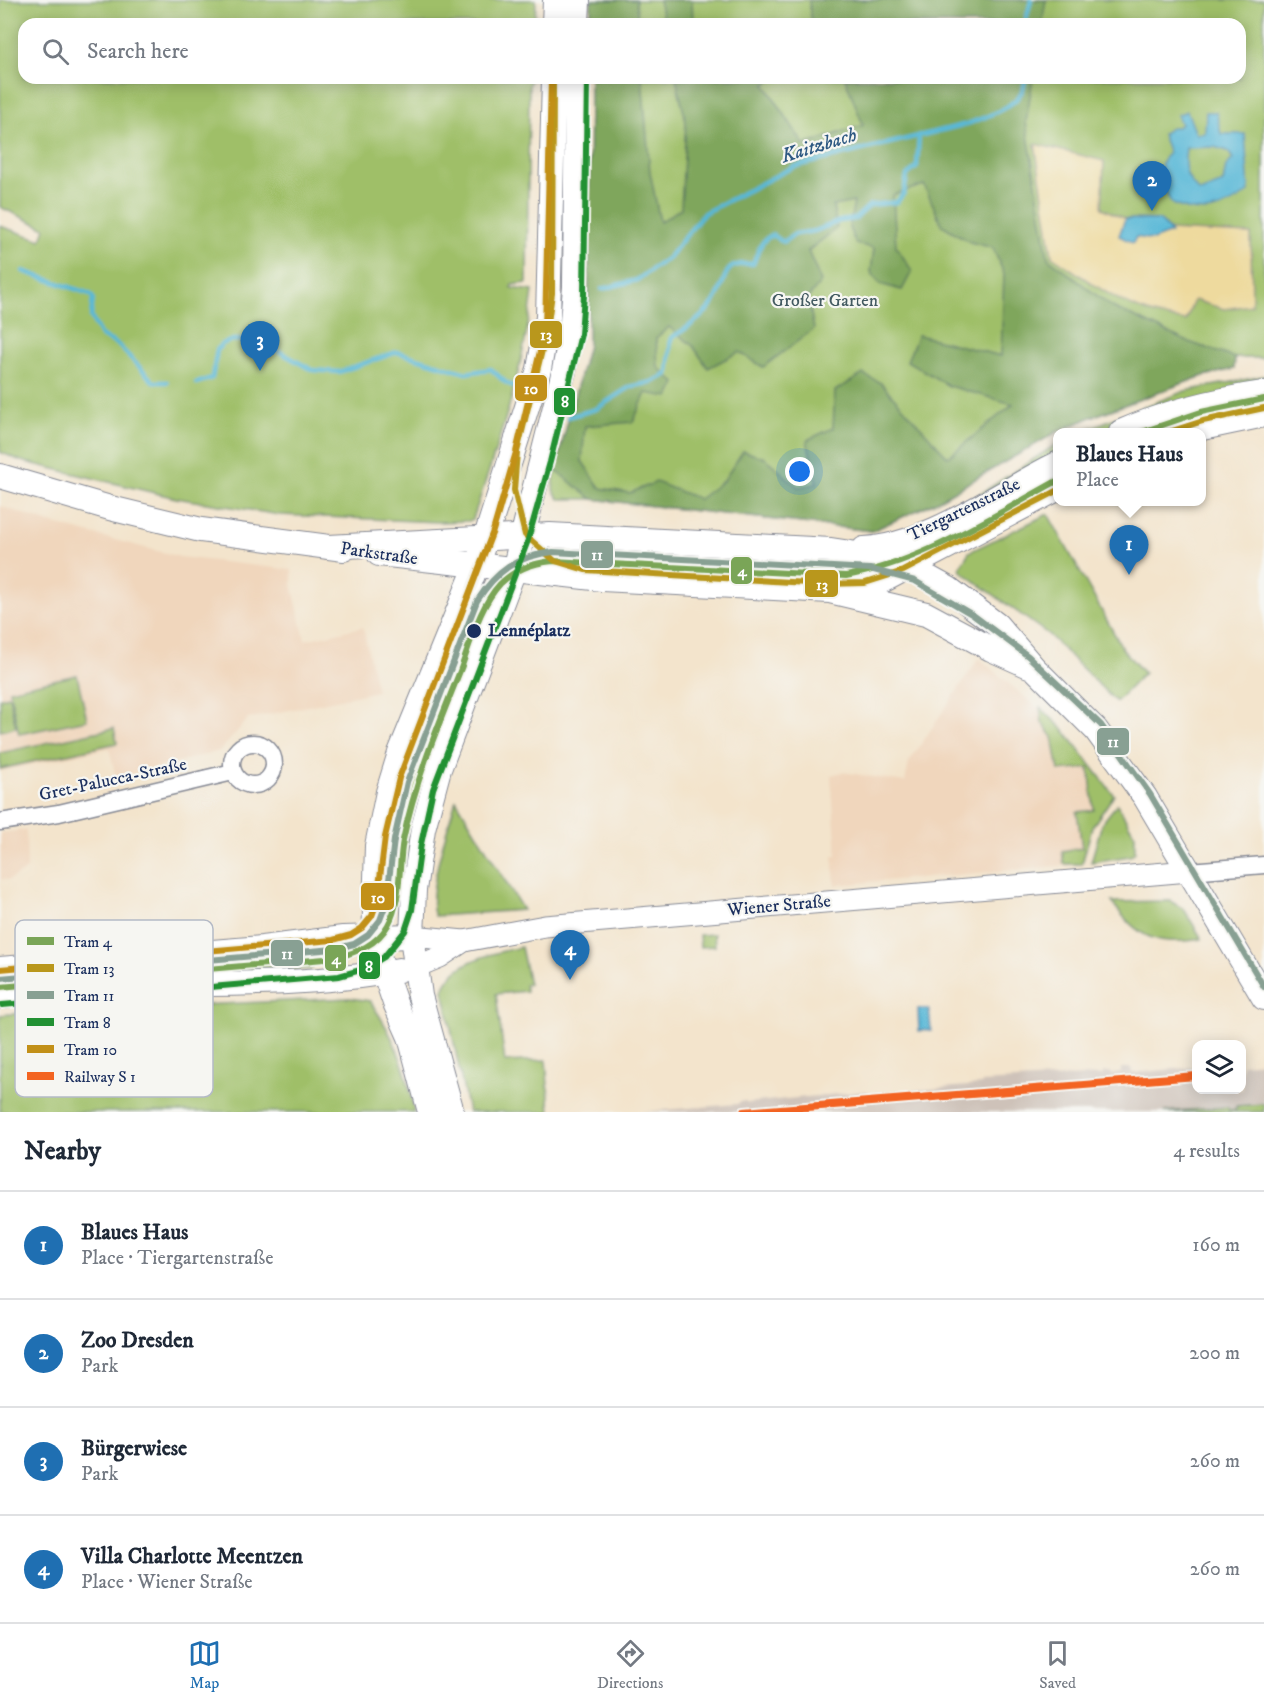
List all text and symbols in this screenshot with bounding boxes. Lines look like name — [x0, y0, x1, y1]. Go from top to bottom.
search box — [18, 18, 1246, 84]
icon: search — [39, 35, 72, 68]
text: Search here — [87, 38, 189, 65]
water label: Kaitzbach — [777, 123, 860, 170]
pin: 2 — [1132, 162, 1172, 211]
park label: Großer Garten — [772, 290, 879, 312]
line badge: 13 — [529, 320, 563, 349]
pin: 3 — [240, 322, 280, 371]
text: 13 — [540, 325, 552, 345]
line badge: 10 — [514, 374, 548, 402]
text: 10 — [524, 379, 539, 399]
line badge: 8 — [553, 387, 576, 416]
text: 8 — [561, 392, 569, 412]
popup — [1053, 428, 1206, 506]
text: Blaues Haus — [1076, 441, 1183, 468]
your location — [785, 457, 814, 486]
text: Place — [1076, 468, 1119, 493]
street label: Tiergartenstraße — [904, 473, 1024, 547]
pin: 1 — [1110, 526, 1148, 575]
street label: Parkstraße — [339, 538, 419, 570]
line badge: 11 — [580, 540, 614, 569]
text: 11 — [591, 545, 603, 565]
line badge: 4 — [730, 556, 753, 585]
text: 4 — [736, 561, 747, 581]
line badge: 13 — [804, 569, 839, 598]
text: 13 — [816, 575, 828, 595]
place label: Lennéplatz — [488, 620, 570, 642]
marker: Lennéplatz — [465, 622, 483, 640]
line badge: 11 — [1096, 727, 1130, 756]
text: 11 — [1107, 732, 1119, 752]
street label: Gret-Palucca-Straße — [37, 754, 189, 806]
line badge: 10 — [360, 882, 395, 911]
text: 10 — [371, 888, 386, 908]
street label: Wiener Straße — [725, 891, 832, 922]
legend — [15, 920, 213, 1097]
pin: 4 — [550, 930, 590, 980]
text: Tram 4 — [64, 932, 113, 952]
line badge: 11 — [270, 939, 304, 967]
text: 11 — [281, 944, 293, 964]
line badge: 4 — [324, 944, 347, 972]
text: 4 — [330, 949, 341, 969]
line badge: 8 — [358, 951, 381, 980]
text: 8 — [365, 957, 373, 977]
text: Tram 13 — [64, 959, 115, 979]
text: Tram 11 — [64, 986, 115, 1006]
text: Tram 8 — [64, 1013, 111, 1033]
text: Tram 10 — [64, 1040, 117, 1060]
map controls — [1192, 1040, 1246, 1094]
button: layers — [1192, 1040, 1246, 1094]
text: Railway S 1 — [64, 1067, 136, 1087]
text: Nearby — [24, 1135, 101, 1168]
text: 4 results — [1173, 1139, 1240, 1164]
text: Blaues Haus — [81, 1219, 188, 1246]
text: 1 — [40, 1233, 47, 1258]
text: 160 m — [1192, 1233, 1240, 1258]
text: Place · Tiergartenstraße — [81, 1246, 273, 1271]
text: Zoo Dresden — [81, 1327, 194, 1354]
text: 2 — [39, 1341, 48, 1366]
text: 200 m — [1189, 1341, 1240, 1366]
text: Park — [81, 1354, 118, 1379]
text: Bürgerwiese — [81, 1435, 187, 1462]
text: 3 — [40, 1449, 47, 1474]
text: 260 m — [1190, 1449, 1240, 1474]
text: Park — [81, 1462, 118, 1487]
text: Villa Charlotte Meentzen — [81, 1543, 303, 1570]
text: 4 — [38, 1557, 49, 1582]
text: 260 m — [1190, 1557, 1240, 1582]
text: Place · Wiener Straße — [81, 1570, 253, 1595]
tab: Map — [188, 1637, 221, 1693]
tab: Directions — [597, 1637, 663, 1693]
tab: Saved — [1039, 1637, 1076, 1693]

